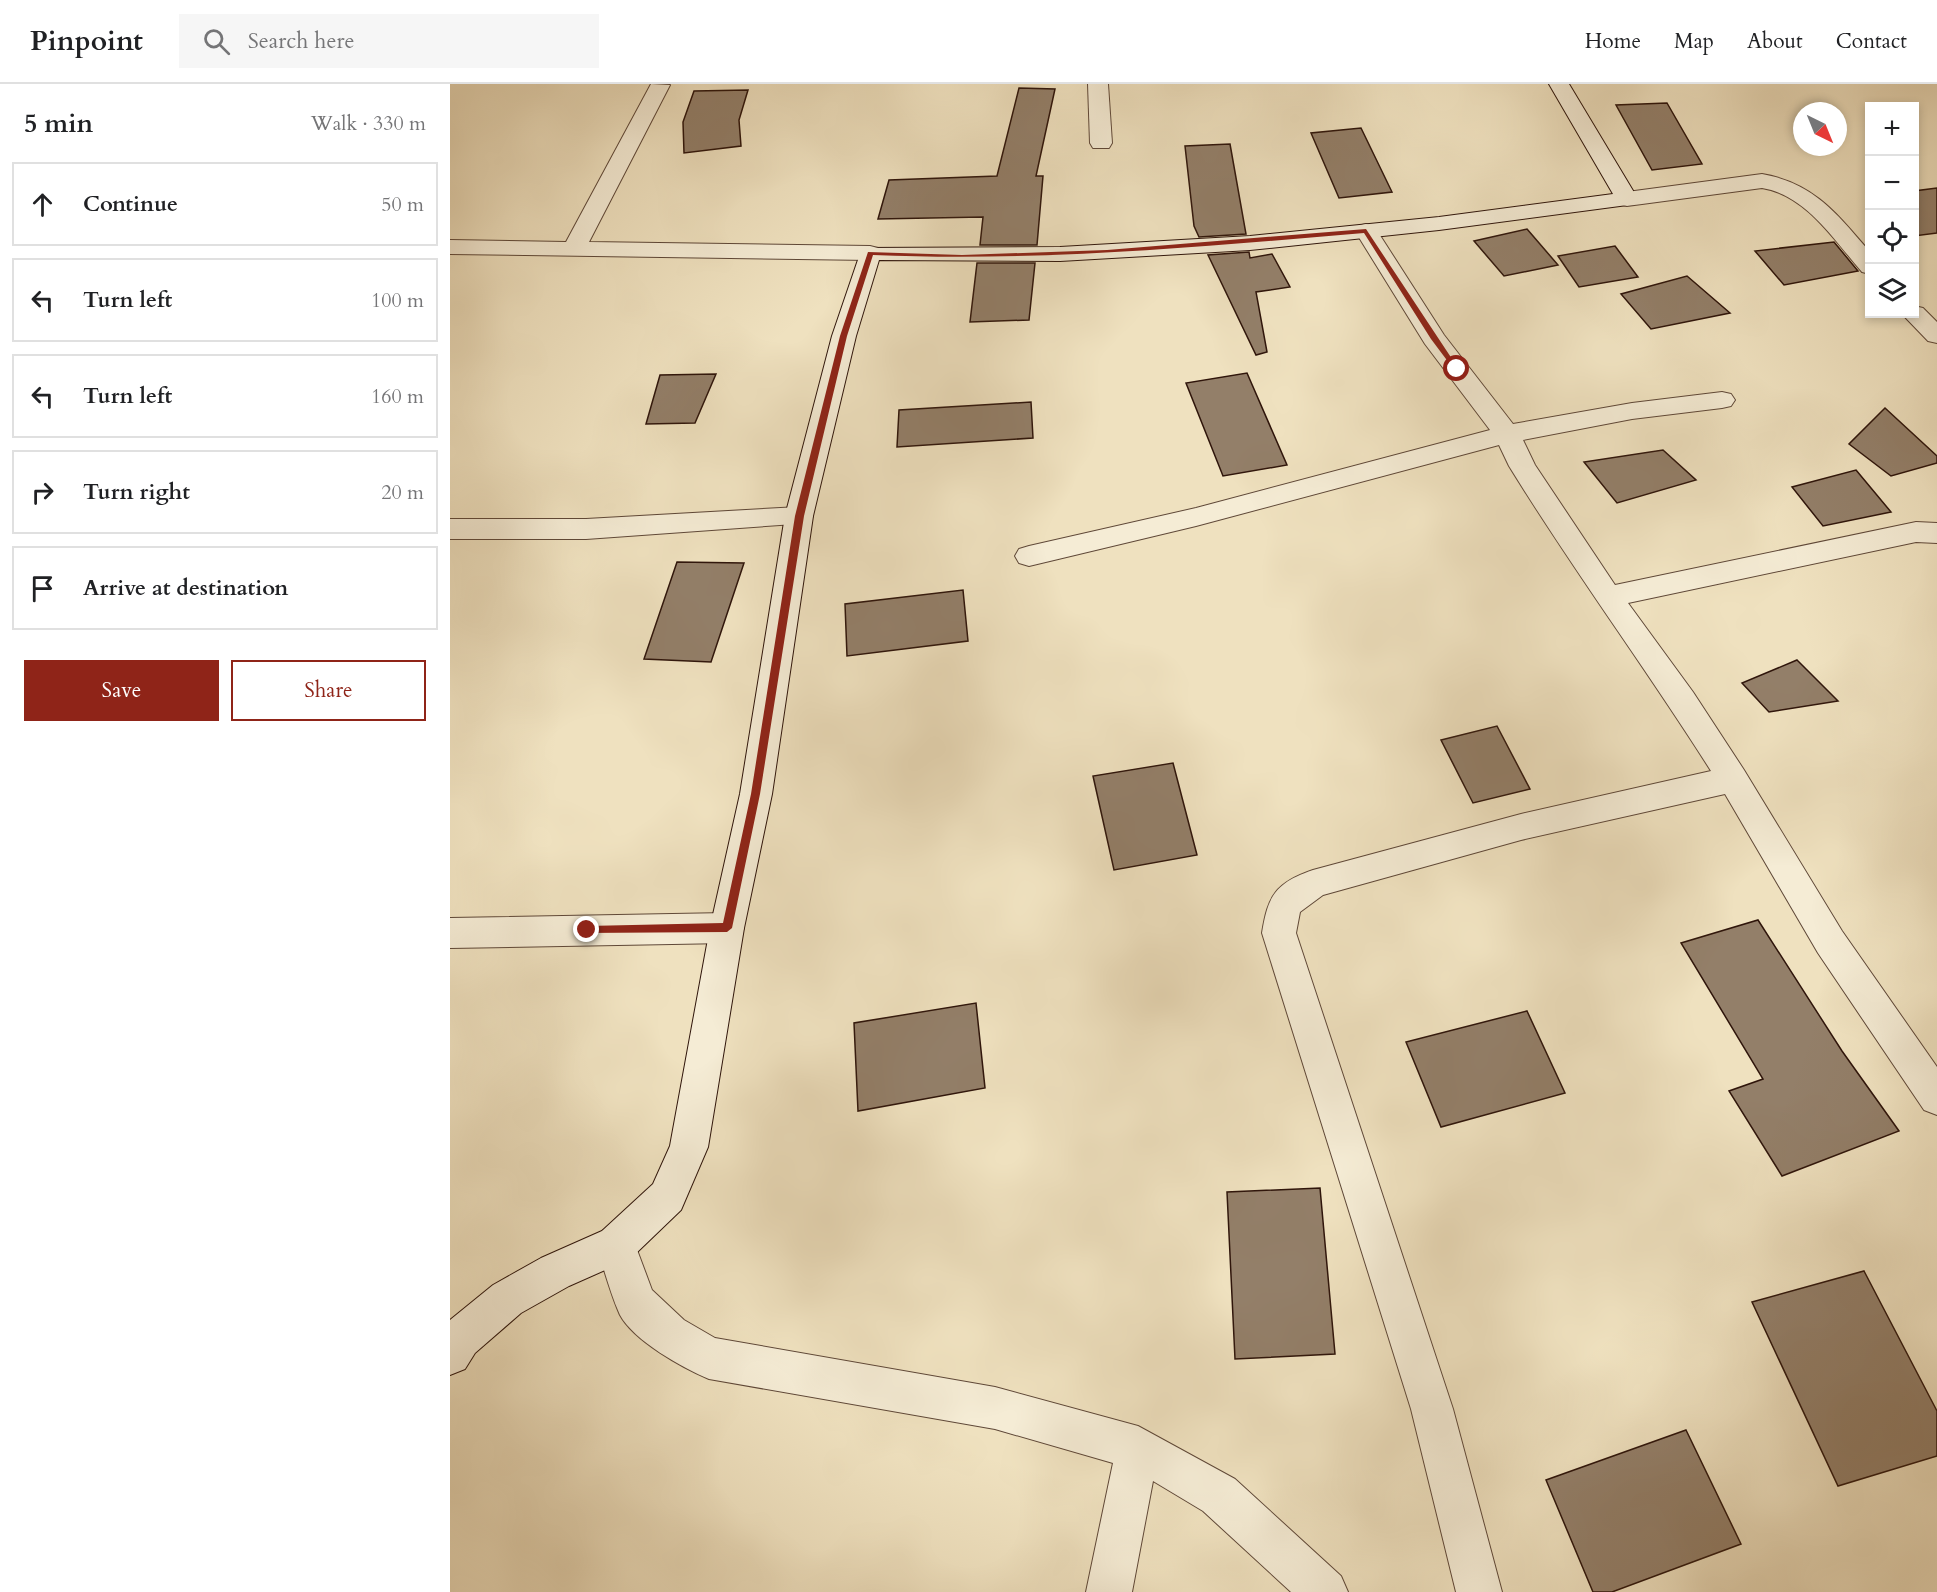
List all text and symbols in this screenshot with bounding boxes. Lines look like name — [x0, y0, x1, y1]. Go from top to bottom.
search box — [179, 14, 599, 68]
text: Pinpoint — [30, 22, 143, 60]
icon: search — [200, 25, 233, 58]
text: Search here — [248, 26, 354, 56]
text: Home — [1585, 27, 1641, 56]
text: Map — [1674, 27, 1714, 56]
text: About — [1747, 27, 1803, 56]
text: Contact — [1836, 27, 1907, 56]
north arrow — [1793, 102, 1847, 156]
map controls — [1865, 102, 1919, 318]
button: + — [1865, 102, 1919, 156]
text: 5 min — [24, 106, 93, 141]
text: Walk · 330 m — [311, 110, 426, 137]
button: − — [1865, 156, 1919, 210]
icon: ahead — [26, 188, 59, 221]
text: Continue — [83, 189, 178, 219]
text: 50 m — [381, 191, 424, 218]
button: locate — [1865, 210, 1919, 264]
button: layers — [1865, 264, 1919, 318]
icon: left — [26, 284, 59, 317]
text: Turn left — [83, 285, 172, 315]
text: 100 m — [371, 287, 424, 314]
route start — [1443, 355, 1469, 381]
icon: left — [26, 380, 59, 413]
text: Turn left — [83, 381, 172, 411]
text: 160 m — [371, 383, 424, 410]
icon: right — [26, 476, 59, 509]
text: Turn right — [83, 477, 190, 507]
text: 20 m — [381, 479, 424, 506]
icon: arrive — [26, 572, 59, 605]
text: Arrive at destination — [83, 573, 288, 603]
button: Save — [24, 660, 219, 721]
button: Share — [231, 660, 426, 721]
route end — [573, 916, 599, 942]

